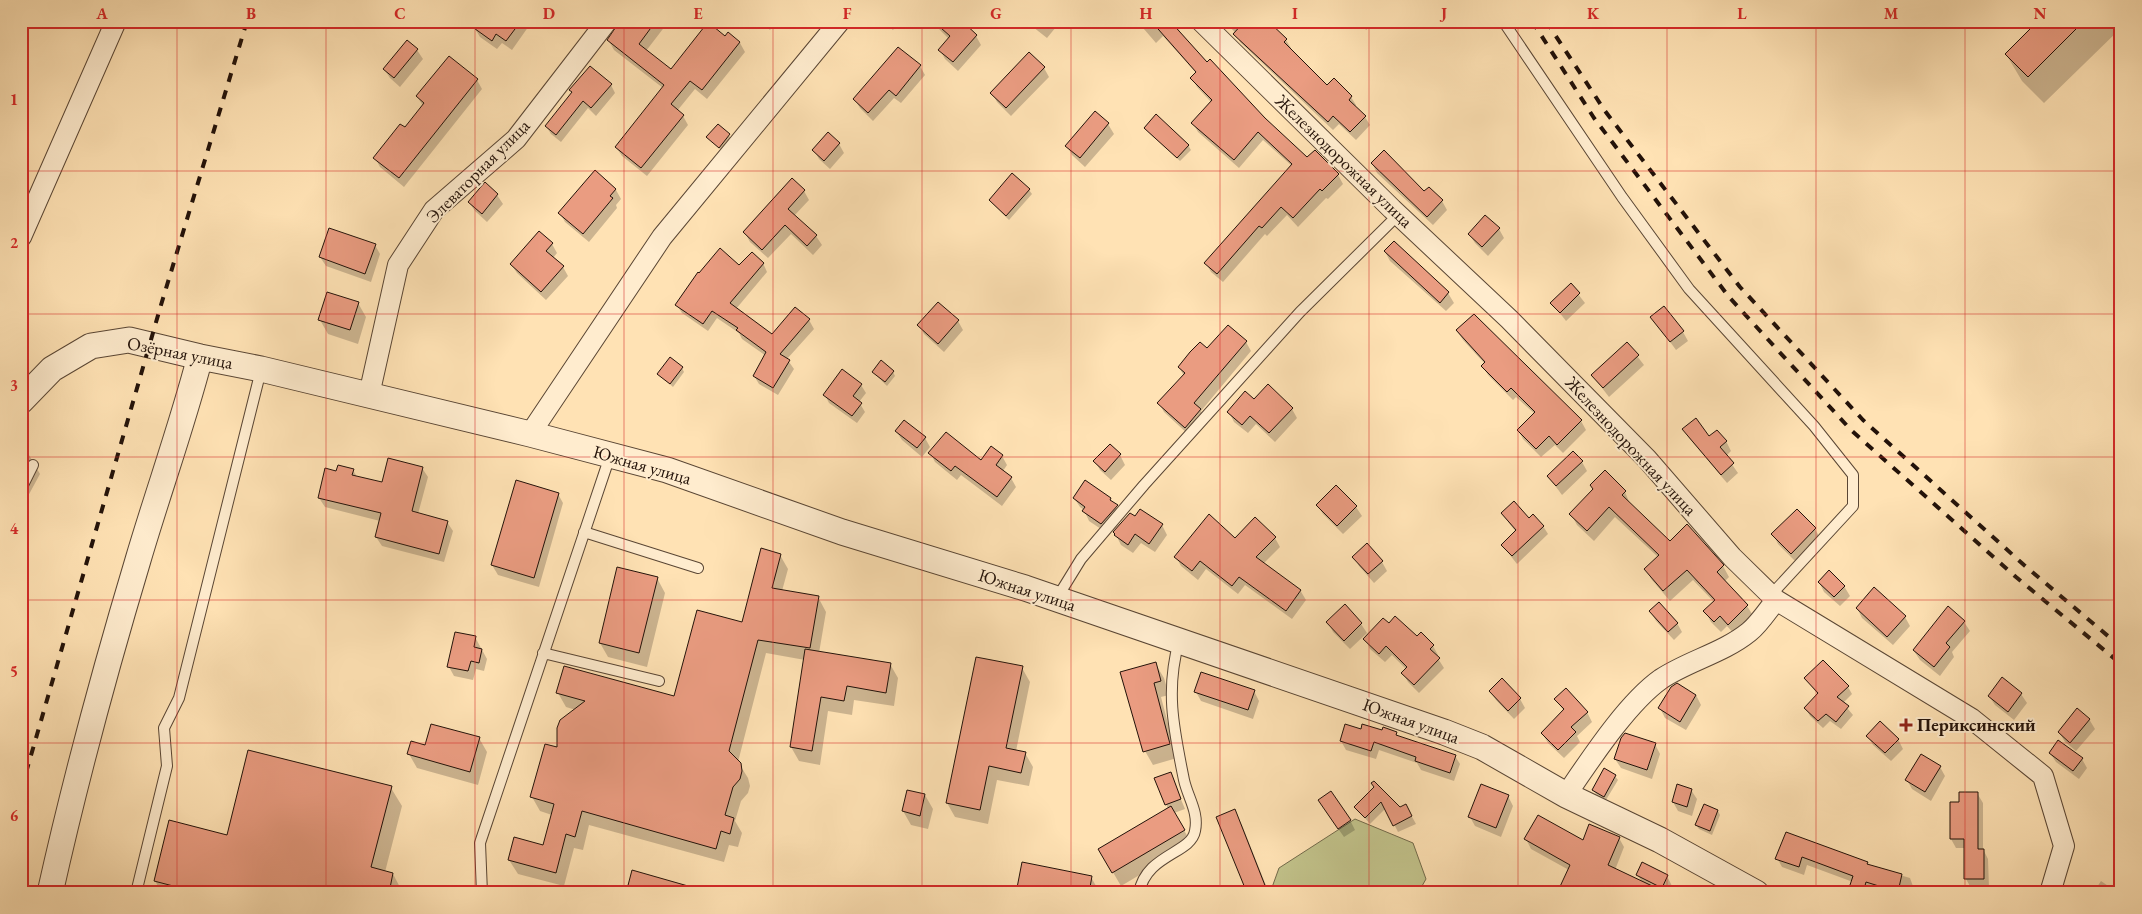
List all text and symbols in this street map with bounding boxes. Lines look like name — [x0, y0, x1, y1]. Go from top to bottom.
text: A — [95, 3, 108, 24]
text: B — [246, 3, 256, 24]
text: C — [394, 3, 406, 24]
text: D — [543, 3, 555, 24]
text: E — [693, 3, 703, 24]
text: F — [843, 3, 852, 24]
text: G — [990, 3, 1002, 24]
text: H — [1140, 3, 1153, 24]
text: I — [1292, 3, 1298, 24]
text: J — [1439, 3, 1447, 24]
text: K — [1587, 3, 1600, 24]
text: L — [1737, 3, 1747, 24]
text: M — [1884, 3, 1899, 24]
text: N — [2034, 3, 2047, 24]
street label: Железнодорожная улица — [1270, 88, 1419, 233]
text: 1 — [10, 89, 18, 110]
street label: Элеваторная улица — [421, 113, 535, 227]
text: 2 — [10, 232, 19, 253]
street label: Озёрная улица — [125, 331, 236, 374]
street label: Железнодорожная улица — [1560, 370, 1703, 521]
text: 3 — [10, 375, 18, 396]
street label: Южная улица — [590, 439, 695, 490]
text: 4 — [10, 518, 19, 539]
street label: Южная улица — [975, 563, 1080, 616]
text: 5 — [10, 661, 18, 682]
street label: Южная улица — [1360, 692, 1463, 749]
place label: Периксинский — [1917, 713, 2036, 736]
marker: Периксинский — [1899, 718, 1913, 732]
text: 6 — [10, 805, 19, 826]

